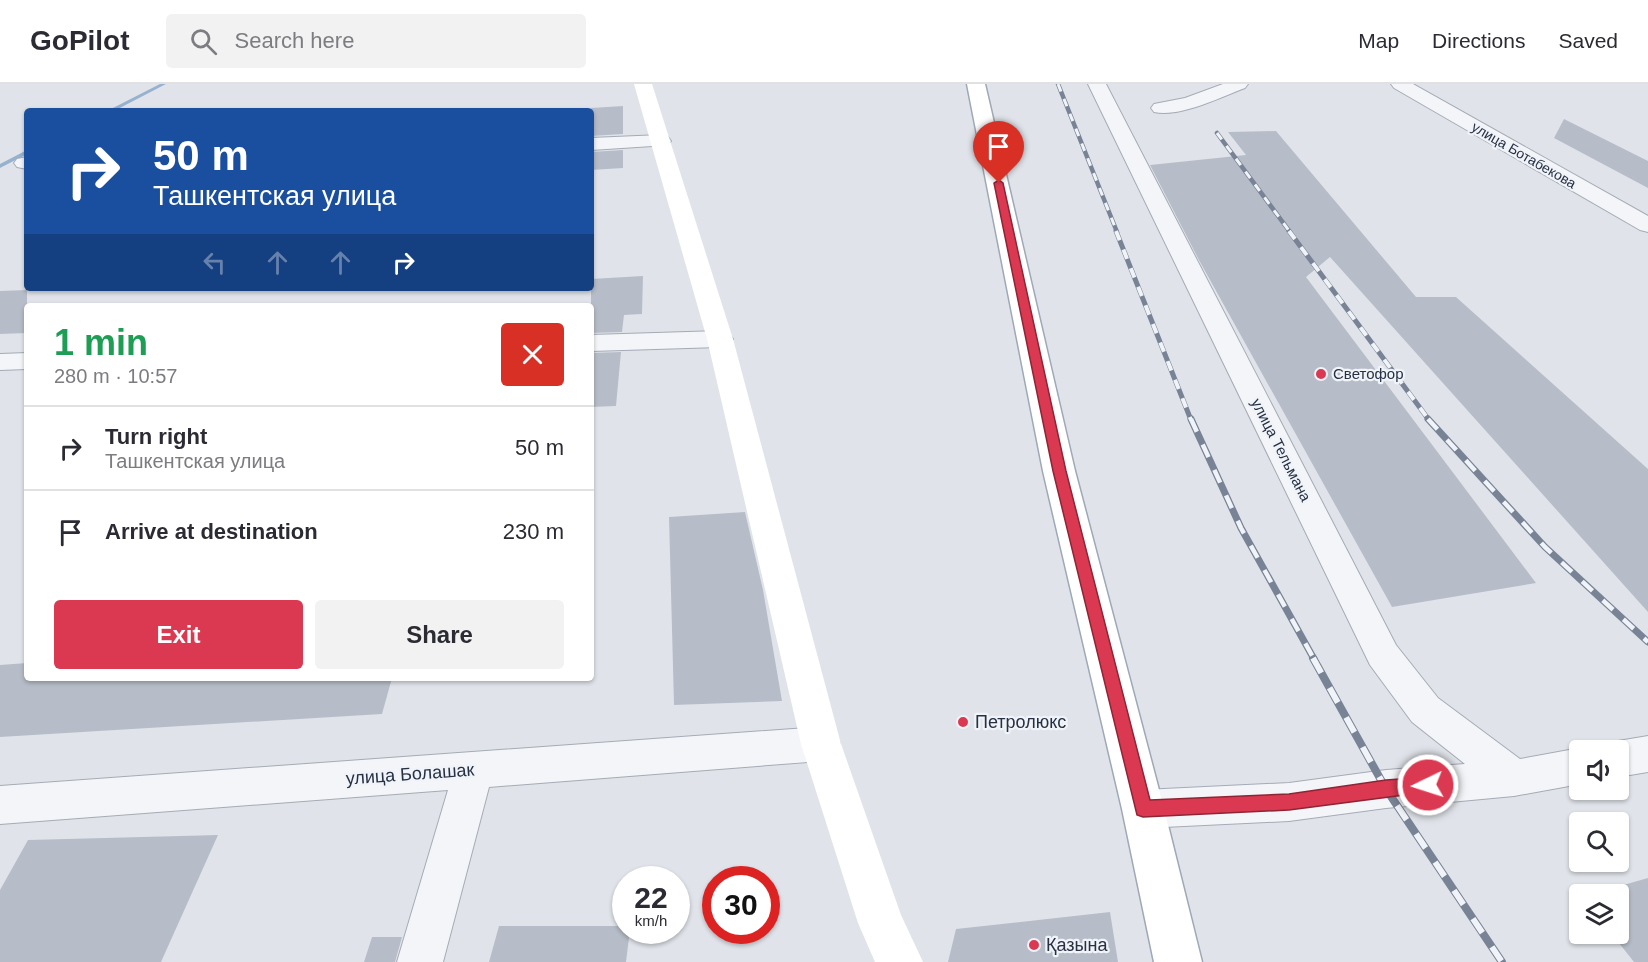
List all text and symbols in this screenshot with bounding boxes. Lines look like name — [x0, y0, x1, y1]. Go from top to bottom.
search box — [166, 14, 586, 68]
text: GoPilot — [30, 25, 130, 56]
icon: search — [187, 25, 220, 58]
text: Search here — [235, 28, 354, 53]
text: Map — [1358, 29, 1399, 52]
text: Directions — [1432, 29, 1525, 52]
text: Saved — [1558, 29, 1618, 52]
street label: улица Ботабекова — [1469, 119, 1579, 191]
pin — [973, 121, 1024, 183]
icon: arrive — [982, 130, 1015, 163]
icon: right — [54, 132, 132, 210]
text: 50 m — [153, 132, 249, 179]
text: Ташкентская улица — [153, 181, 396, 211]
icon: left — [198, 246, 231, 279]
icon: ahead — [261, 246, 294, 279]
icon: ahead — [324, 246, 357, 279]
icon: right — [387, 246, 420, 279]
text: 1 min — [54, 322, 148, 363]
button: close — [501, 323, 564, 386]
text: 280 m · 10:57 — [54, 365, 177, 387]
place label: Светофор — [1333, 365, 1404, 382]
marker: Светофор — [1314, 367, 1328, 381]
street label: улица Тельмана — [1248, 395, 1315, 505]
text: Turn right — [105, 424, 207, 449]
icon: right — [54, 432, 87, 465]
text: 50 m — [515, 435, 564, 460]
text: Ташкентская улица — [105, 450, 285, 472]
icon: arrive — [54, 516, 87, 549]
text: Arrive at destination — [105, 519, 318, 544]
text: 230 m — [503, 519, 564, 544]
button: Exit — [54, 600, 303, 669]
button: Share — [315, 600, 564, 669]
place label: Петролюкс — [975, 712, 1066, 732]
marker: Петролюкс — [956, 715, 970, 729]
map controls — [1569, 740, 1629, 944]
button: sound — [1569, 740, 1629, 800]
position arrow — [1396, 753, 1460, 817]
street label: улица Болашак — [345, 760, 475, 788]
button: search — [1569, 812, 1629, 872]
speed limit sign: 30 — [702, 866, 780, 944]
text: 22 — [634, 881, 668, 914]
button: layers — [1569, 884, 1629, 944]
text: km/h — [635, 912, 667, 929]
place label: Қазына — [1046, 935, 1108, 955]
marker: Қазына — [1027, 938, 1041, 952]

